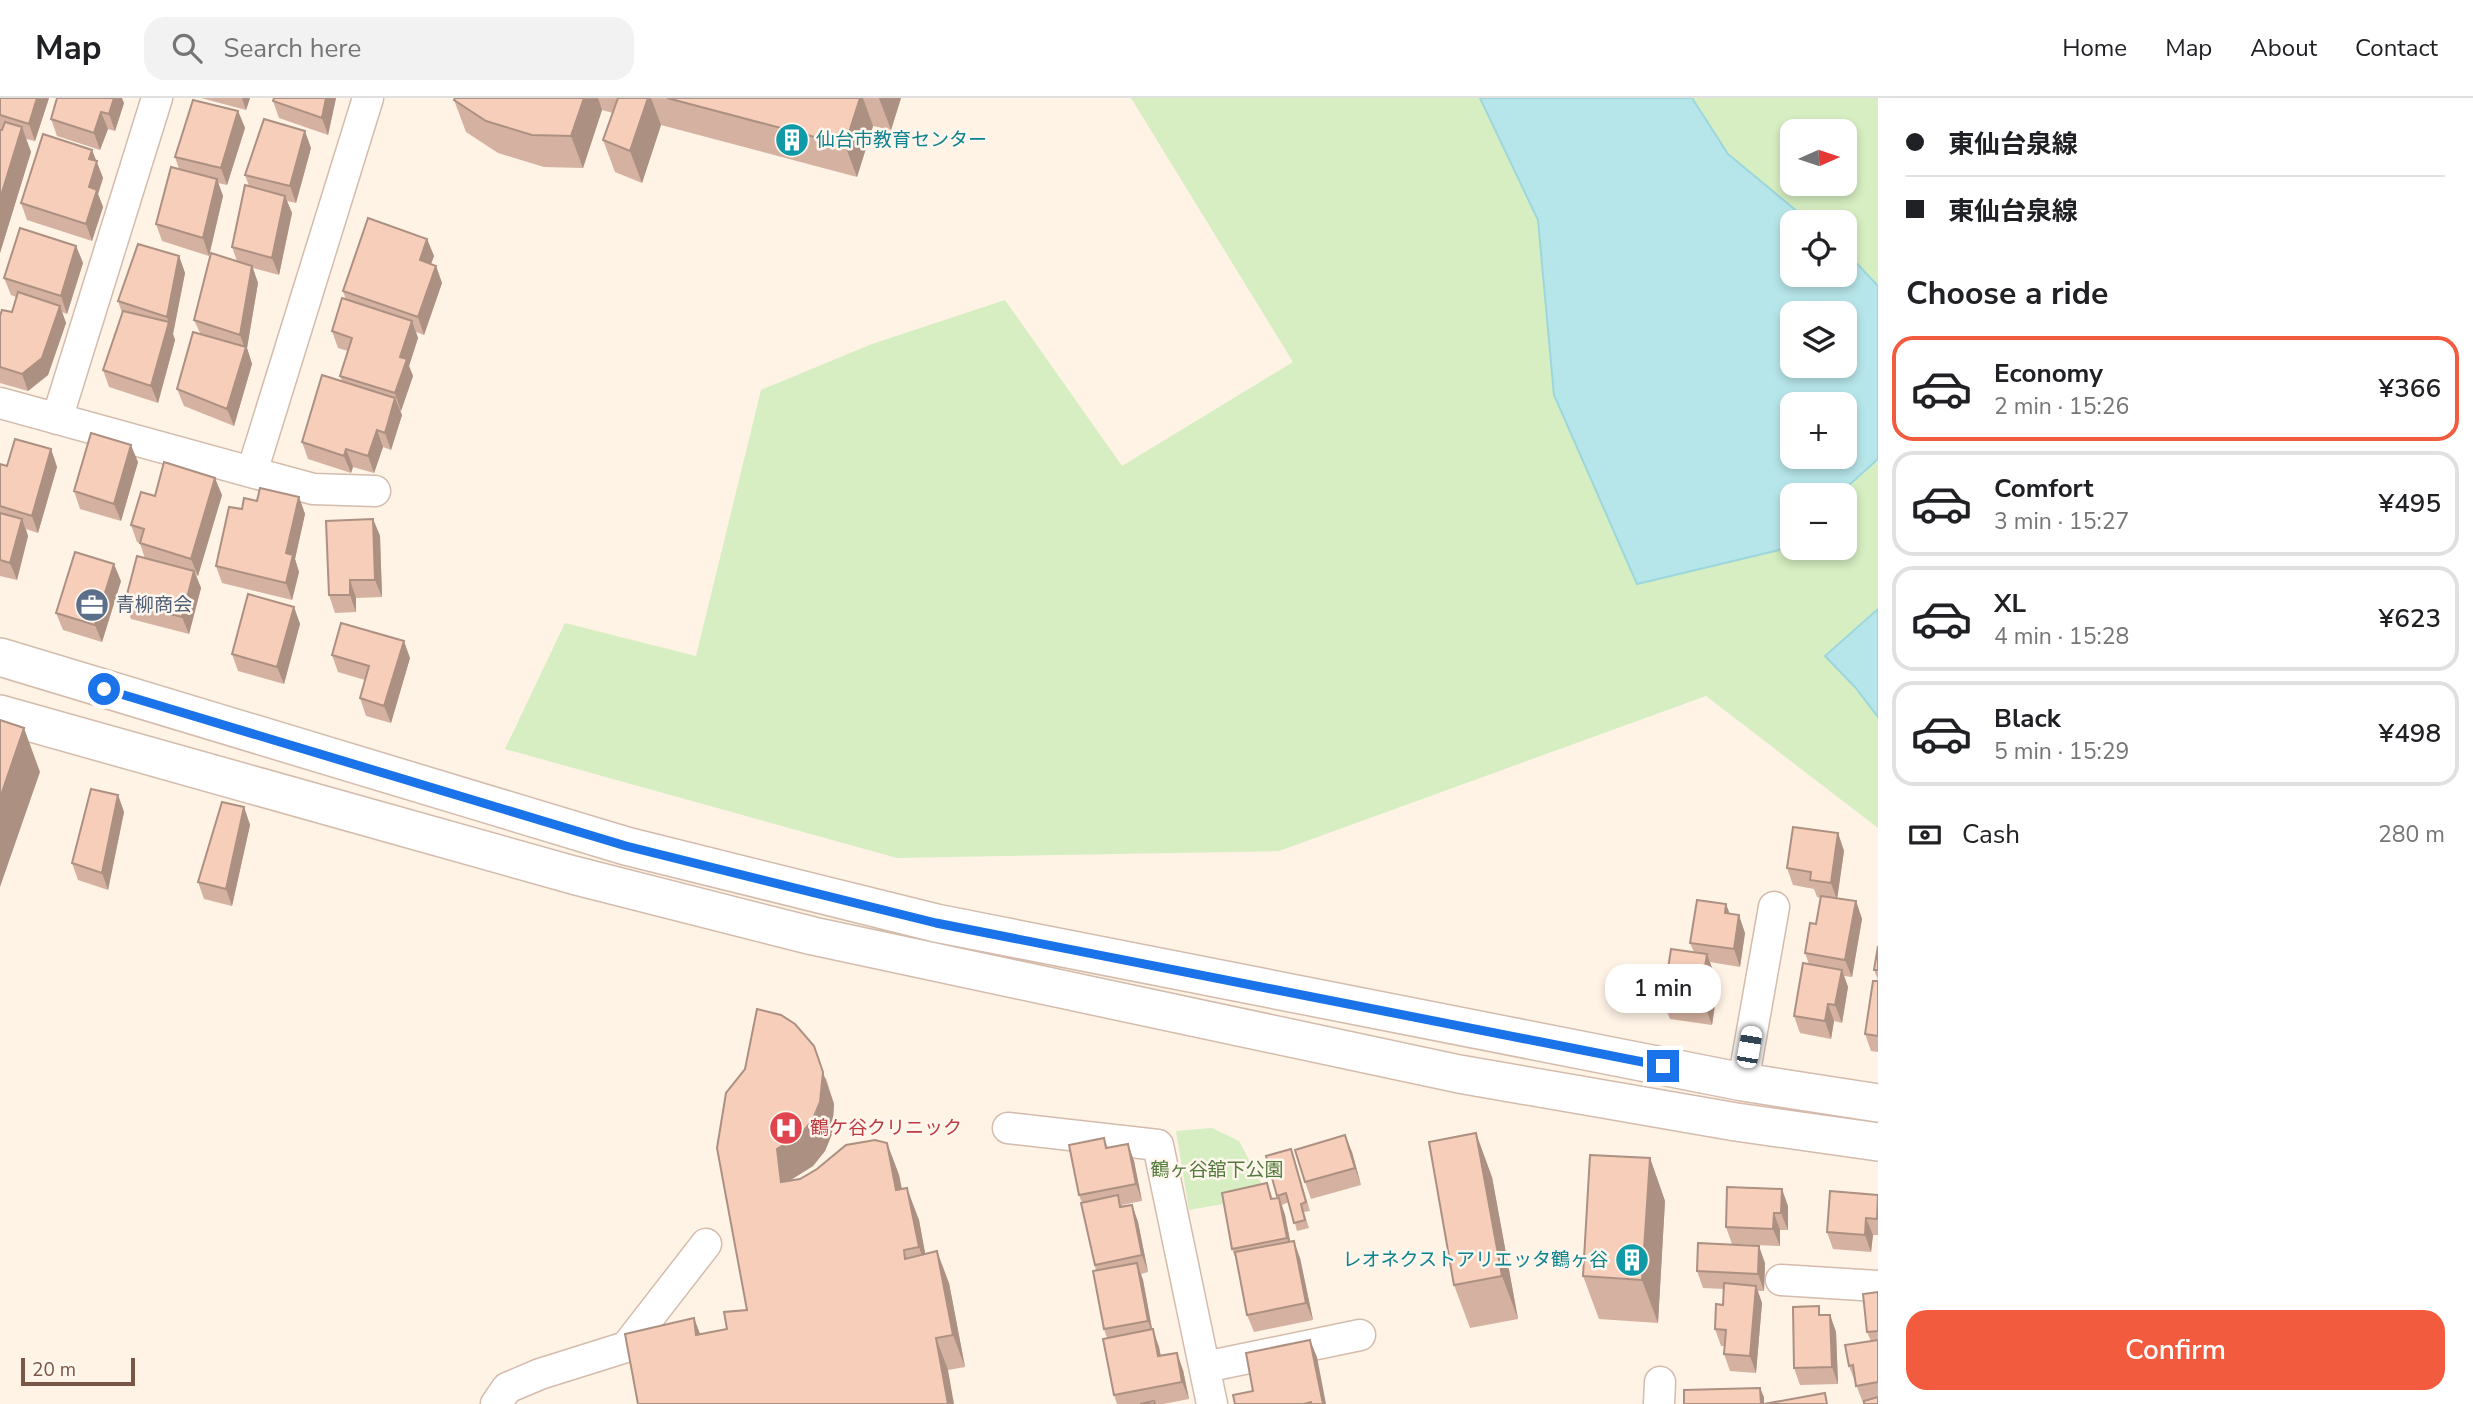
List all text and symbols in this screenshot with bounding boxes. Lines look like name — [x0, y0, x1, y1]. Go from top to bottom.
search box — [144, 17, 634, 80]
text: Map — [35, 26, 102, 71]
icon: search — [168, 29, 206, 67]
text: Search here — [224, 31, 361, 66]
text: Home — [2062, 32, 2127, 64]
text: Map — [2165, 32, 2212, 64]
text: About — [2250, 32, 2317, 64]
text: Contact — [2355, 32, 2438, 64]
north arrow — [1780, 119, 1857, 196]
map controls — [1780, 119, 1857, 560]
building icon: 仙台市教育センター — [773, 121, 811, 159]
place label: 仙台市教育センター — [816, 127, 987, 153]
text: 東仙台泉線 — [1948, 127, 2078, 162]
text: 東仙台泉線 — [1948, 194, 2078, 229]
button: locate — [1780, 210, 1857, 287]
text: Choose a ride — [1906, 272, 2108, 315]
button: layers — [1780, 301, 1857, 378]
text: Economy — [1994, 356, 2103, 391]
icon: car — [1910, 357, 1973, 420]
text: ¥366 — [2379, 371, 2441, 406]
text: 2 min · 15:26 — [1994, 391, 2129, 422]
button: + — [1780, 392, 1857, 469]
text: Comfort — [1994, 471, 2094, 506]
icon: car — [1910, 472, 1973, 535]
button: − — [1780, 483, 1857, 560]
text: ¥495 — [2379, 486, 2441, 521]
text: 3 min · 15:27 — [1994, 506, 2129, 537]
office icon: 青柳商会 — [73, 586, 111, 624]
text: XL — [1994, 586, 2026, 621]
icon: car — [1910, 587, 1973, 650]
place label: 青柳商会 — [116, 592, 192, 618]
text: ¥623 — [2379, 601, 2441, 636]
text: 4 min · 15:28 — [1994, 621, 2129, 652]
route start — [88, 673, 120, 705]
text: Black — [1994, 701, 2061, 736]
icon: car — [1910, 702, 1973, 765]
text: ¥498 — [2379, 716, 2441, 751]
text: 5 min · 15:29 — [1994, 736, 2129, 767]
icon: cash — [1906, 816, 1944, 854]
text: Cash — [1962, 817, 2020, 852]
text: 280 m — [2378, 819, 2445, 850]
callout: 1 min — [1605, 964, 1721, 1014]
text: 1 min — [1634, 973, 1692, 1004]
car — [1736, 1024, 1763, 1070]
route end — [1647, 1050, 1679, 1082]
hospital icon: 鶴ケ谷クリニック — [767, 1109, 805, 1147]
place label: 鶴ケ谷クリニック — [810, 1115, 962, 1141]
park label: 鶴ヶ谷舘下公園 — [1150, 1157, 1284, 1183]
building icon: レオネクストアリエッタ鶴ヶ谷 — [1613, 1241, 1651, 1279]
place label: レオネクストアリエッタ鶴ヶ谷 — [1343, 1247, 1608, 1273]
button: Confirm — [1906, 1310, 2445, 1390]
scale bar — [21, 1355, 135, 1387]
text: 20 m — [32, 1357, 76, 1383]

